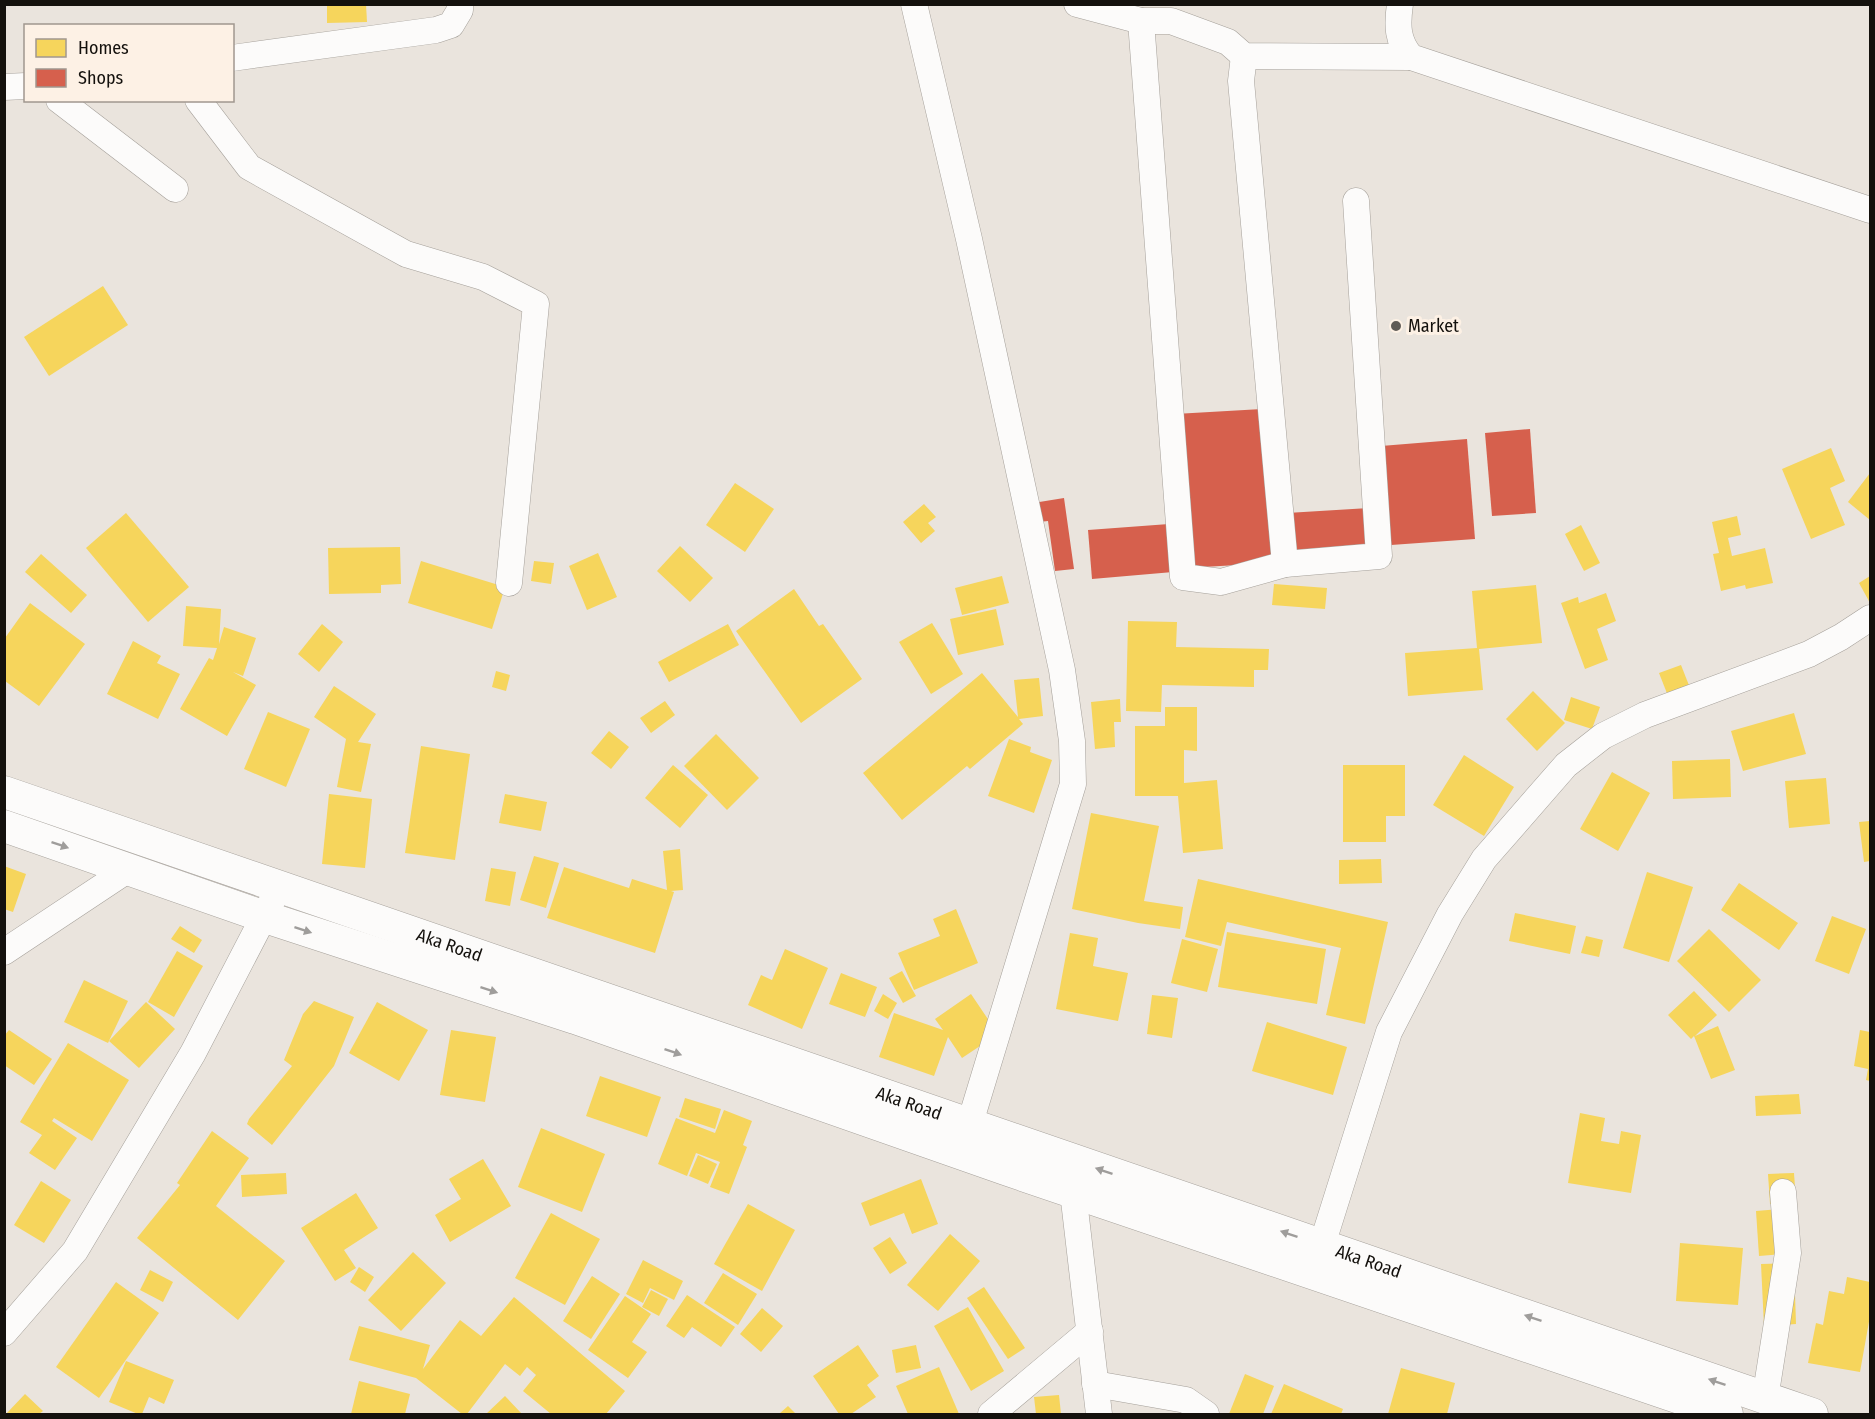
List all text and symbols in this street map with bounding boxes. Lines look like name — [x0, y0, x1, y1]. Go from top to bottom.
legend — [24, 24, 234, 102]
text: Homes — [78, 37, 129, 59]
text: Shops — [78, 67, 123, 89]
place label: Market — [1408, 315, 1459, 337]
marker: Market — [1389, 319, 1403, 333]
one-way arrow — [51, 840, 69, 850]
street label: Aka Road — [414, 924, 485, 967]
one-way arrow — [294, 925, 312, 935]
one-way arrow — [480, 986, 498, 995]
one-way arrow — [665, 1048, 683, 1058]
street label: Aka Road — [873, 1082, 945, 1125]
one-way arrow — [1095, 1165, 1113, 1175]
one-way arrow — [1280, 1228, 1298, 1238]
street label: Aka Road — [1333, 1240, 1404, 1283]
one-way arrow — [1524, 1313, 1542, 1322]
one-way arrow — [1708, 1377, 1726, 1386]

